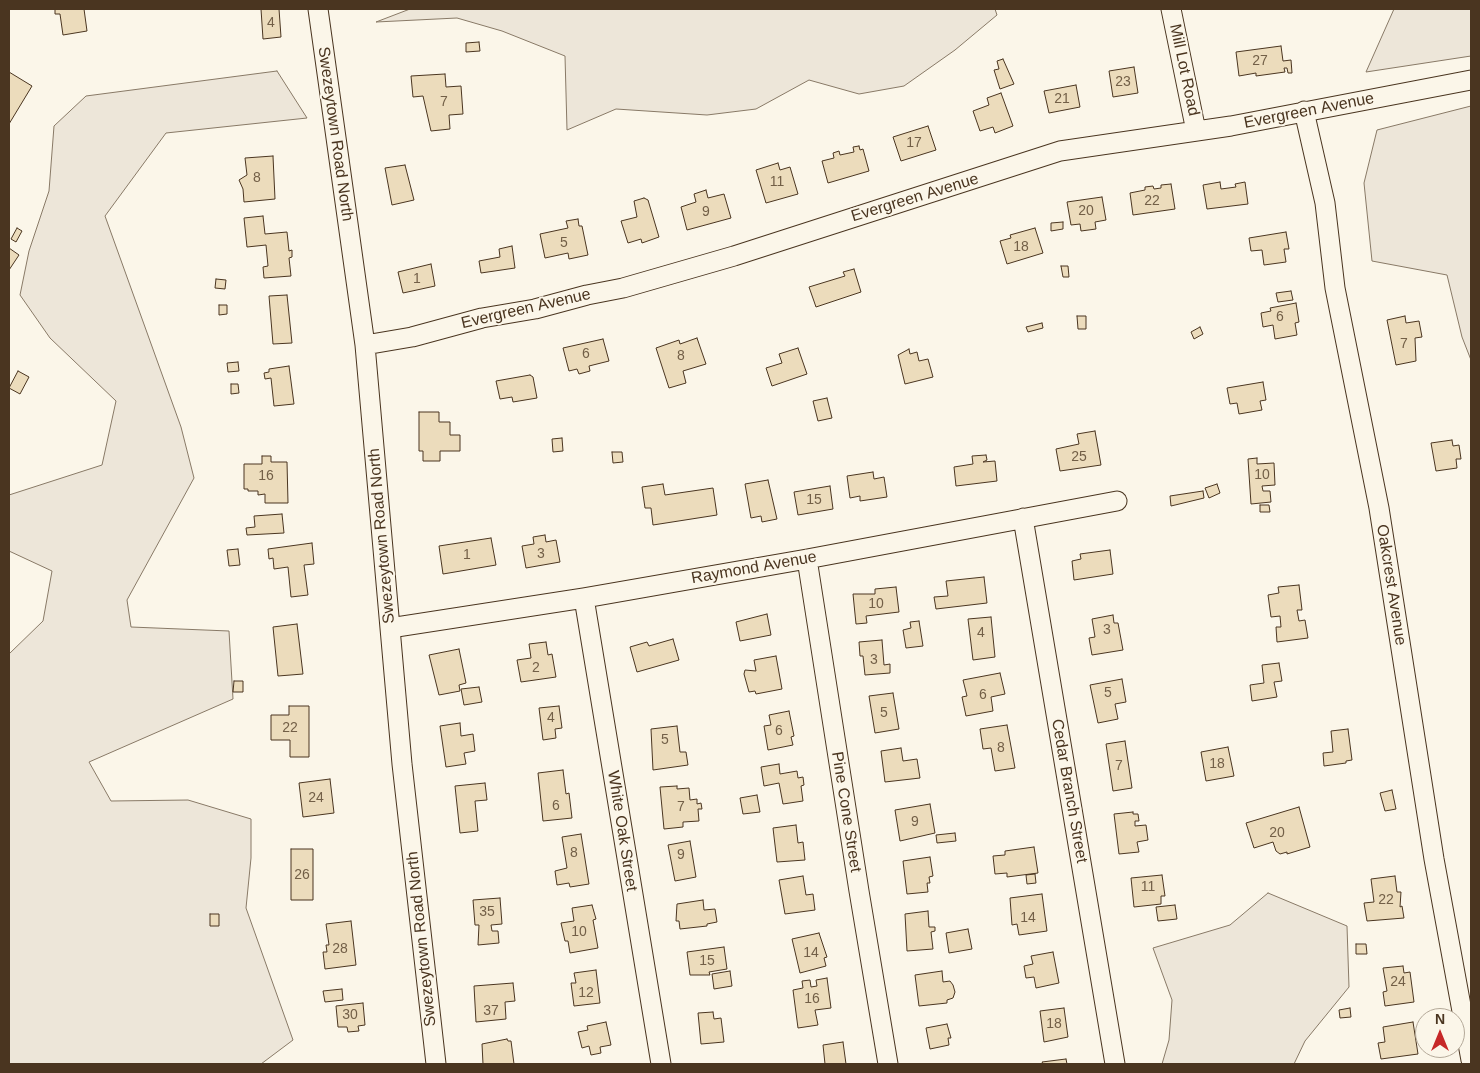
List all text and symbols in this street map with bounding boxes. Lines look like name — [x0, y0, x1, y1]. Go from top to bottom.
house number: 4 — [267, 15, 275, 31]
street label: Mill Lot Road — [1165, 22, 1203, 118]
street label: Swezeytown Road North — [313, 45, 357, 223]
house number: 27 — [1252, 53, 1268, 69]
house number: 23 — [1115, 74, 1131, 90]
street label: Evergreen Avenue — [1242, 89, 1376, 133]
house number: 21 — [1054, 91, 1070, 107]
house number: 7 — [440, 94, 448, 110]
house number: 17 — [906, 135, 922, 151]
street label: Evergreen Avenue — [849, 169, 981, 227]
house number: 8 — [253, 170, 261, 186]
house number: 11 — [770, 174, 784, 190]
house number: 22 — [1144, 193, 1160, 209]
house number: 20 — [1078, 203, 1094, 219]
house number: 9 — [702, 204, 710, 220]
house number: 5 — [560, 235, 568, 251]
house number: 18 — [1013, 239, 1029, 255]
house number: 1 — [413, 271, 421, 287]
street label: Evergreen Avenue — [459, 285, 593, 333]
house number: 6 — [1276, 309, 1284, 325]
house number: 7 — [1400, 336, 1408, 352]
house number: 6 — [582, 346, 590, 362]
house number: 8 — [677, 348, 685, 364]
street label: Swezeytown Road North — [365, 447, 399, 625]
house number: 25 — [1071, 449, 1087, 465]
house number: 10 — [1254, 467, 1270, 483]
house number: 16 — [258, 468, 274, 484]
house number: 15 — [806, 492, 822, 508]
street label: Oakcrest Avenue — [1372, 523, 1410, 647]
house number: 3 — [537, 546, 545, 562]
house number: 1 — [463, 547, 471, 563]
street label: Raymond Avenue — [690, 548, 818, 588]
house number: 10 — [868, 596, 884, 612]
house number: 3 — [1103, 622, 1111, 638]
house number: 4 — [977, 625, 985, 641]
house number: 3 — [870, 652, 878, 668]
house number: 2 — [532, 660, 540, 676]
house number: 5 — [1104, 685, 1112, 701]
house number: 6 — [979, 687, 987, 703]
house number: 5 — [880, 705, 888, 721]
house number: 4 — [547, 710, 555, 726]
street label: Cedar Branch Street — [1047, 718, 1091, 864]
house number: 22 — [282, 720, 298, 736]
house number: 6 — [775, 723, 783, 739]
house number: 5 — [661, 732, 669, 748]
house number: 8 — [997, 740, 1005, 756]
street label: Pine Cone Street — [827, 750, 865, 874]
house number: 18 — [1209, 756, 1225, 772]
house number: 7 — [1115, 758, 1123, 774]
street label: White Oak Street — [603, 769, 641, 893]
house number: 24 — [308, 790, 324, 806]
house number: 6 — [552, 798, 560, 814]
house number: 7 — [677, 799, 685, 815]
house number: 9 — [911, 814, 919, 830]
house number: 20 — [1269, 825, 1285, 841]
house number: 8 — [570, 845, 578, 861]
house number: 9 — [677, 847, 685, 863]
street label: Swezeytown Road North — [403, 850, 441, 1028]
house number: 26 — [294, 867, 310, 883]
house number: 11 — [1141, 879, 1155, 895]
house number: 22 — [1378, 892, 1394, 908]
house number: 35 — [479, 904, 495, 920]
house number: 14 — [1020, 910, 1036, 926]
house number: 10 — [571, 924, 587, 940]
house number: 28 — [332, 941, 348, 957]
house number: 14 — [803, 945, 819, 961]
house number: 15 — [699, 953, 715, 969]
house number: 24 — [1390, 974, 1406, 990]
house number: 12 — [578, 985, 594, 1001]
house number: 16 — [804, 991, 820, 1007]
house number: 37 — [483, 1003, 499, 1019]
house number: 30 — [342, 1007, 358, 1023]
north arrow — [1415, 1008, 1465, 1058]
text: N — [1435, 1011, 1445, 1027]
house number: 18 — [1046, 1016, 1062, 1032]

